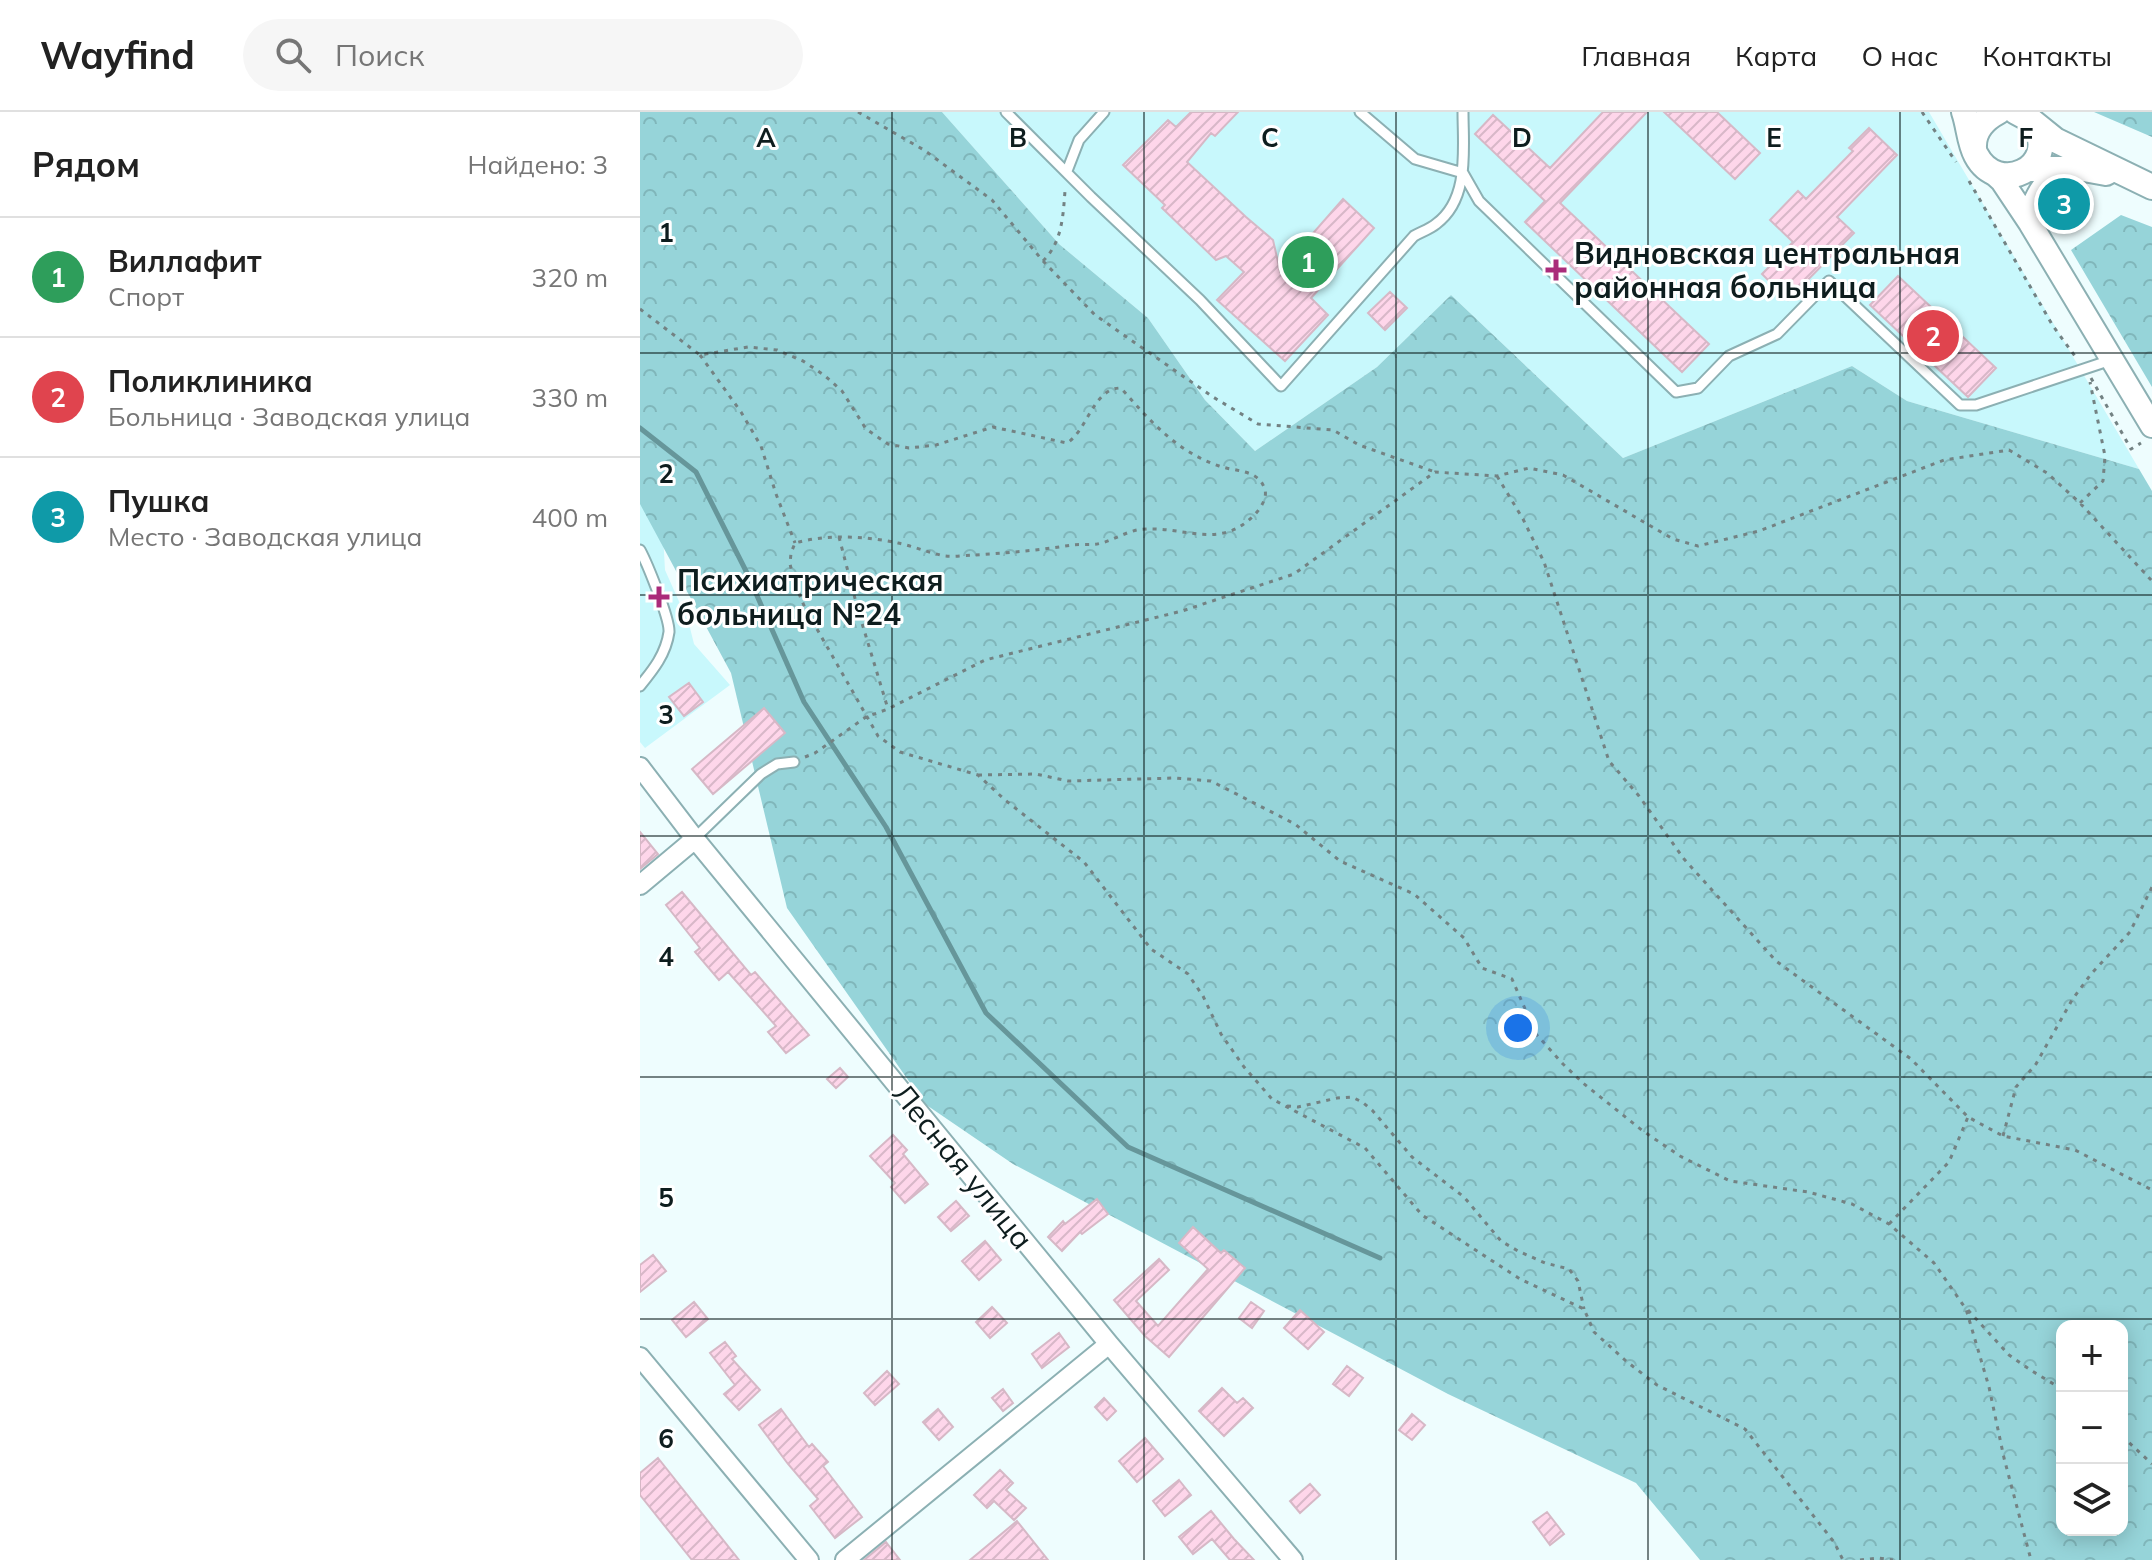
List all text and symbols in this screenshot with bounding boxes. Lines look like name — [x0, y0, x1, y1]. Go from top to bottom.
search box — [243, 19, 803, 91]
text: Wayfind — [40, 31, 195, 79]
icon: search — [271, 33, 315, 77]
text: Поиск — [335, 36, 424, 74]
text: Главная — [1581, 38, 1691, 73]
text: Карта — [1735, 38, 1817, 73]
text: О нас — [1861, 38, 1938, 73]
text: Контакты — [1982, 38, 2112, 73]
text: A — [756, 121, 776, 154]
text: B — [1009, 121, 1027, 154]
text: C — [1261, 121, 1279, 154]
text: D — [1512, 121, 1532, 154]
text: E — [1766, 121, 1782, 154]
text: F — [2019, 121, 2034, 154]
text: Рядом — [32, 143, 140, 186]
text: Найдено: 3 — [468, 148, 608, 181]
pin: 3 — [2038, 174, 2090, 234]
text: 1 — [658, 216, 674, 249]
pin: 1 — [1282, 232, 1334, 292]
place label: Видновская центральная районная больница — [1574, 234, 1960, 306]
text: Виллафит — [108, 242, 261, 280]
marker: Видновская центральная районная больница — [1545, 259, 1567, 281]
text: 1 — [50, 261, 66, 294]
text: 320 m — [532, 261, 608, 294]
text: Спорт — [108, 280, 184, 313]
pin: 2 — [1907, 306, 1959, 366]
text: Поликлиника — [108, 362, 313, 400]
text: 2 — [50, 381, 66, 414]
text: 330 m — [532, 381, 608, 414]
text: Больница · Заводская улица — [108, 400, 470, 433]
text: 2 — [658, 457, 674, 490]
text: Пушка — [108, 482, 209, 520]
text: 3 — [50, 501, 66, 534]
text: 400 m — [532, 501, 608, 534]
text: Место · Заводская улица — [108, 520, 422, 553]
place label: Психиатрическая больница №24 — [677, 561, 944, 633]
marker: Психиатрическая больница №24 — [648, 586, 670, 608]
text: 3 — [658, 698, 674, 731]
text: 4 — [658, 940, 674, 973]
your location — [1498, 1008, 1538, 1048]
street label: Лесная улица — [884, 1075, 1042, 1257]
text: 5 — [658, 1181, 674, 1214]
map controls — [2056, 1320, 2128, 1536]
button: + — [2056, 1320, 2128, 1392]
button: − — [2056, 1392, 2128, 1464]
text: 6 — [658, 1422, 674, 1455]
button: layers — [2056, 1464, 2128, 1536]

